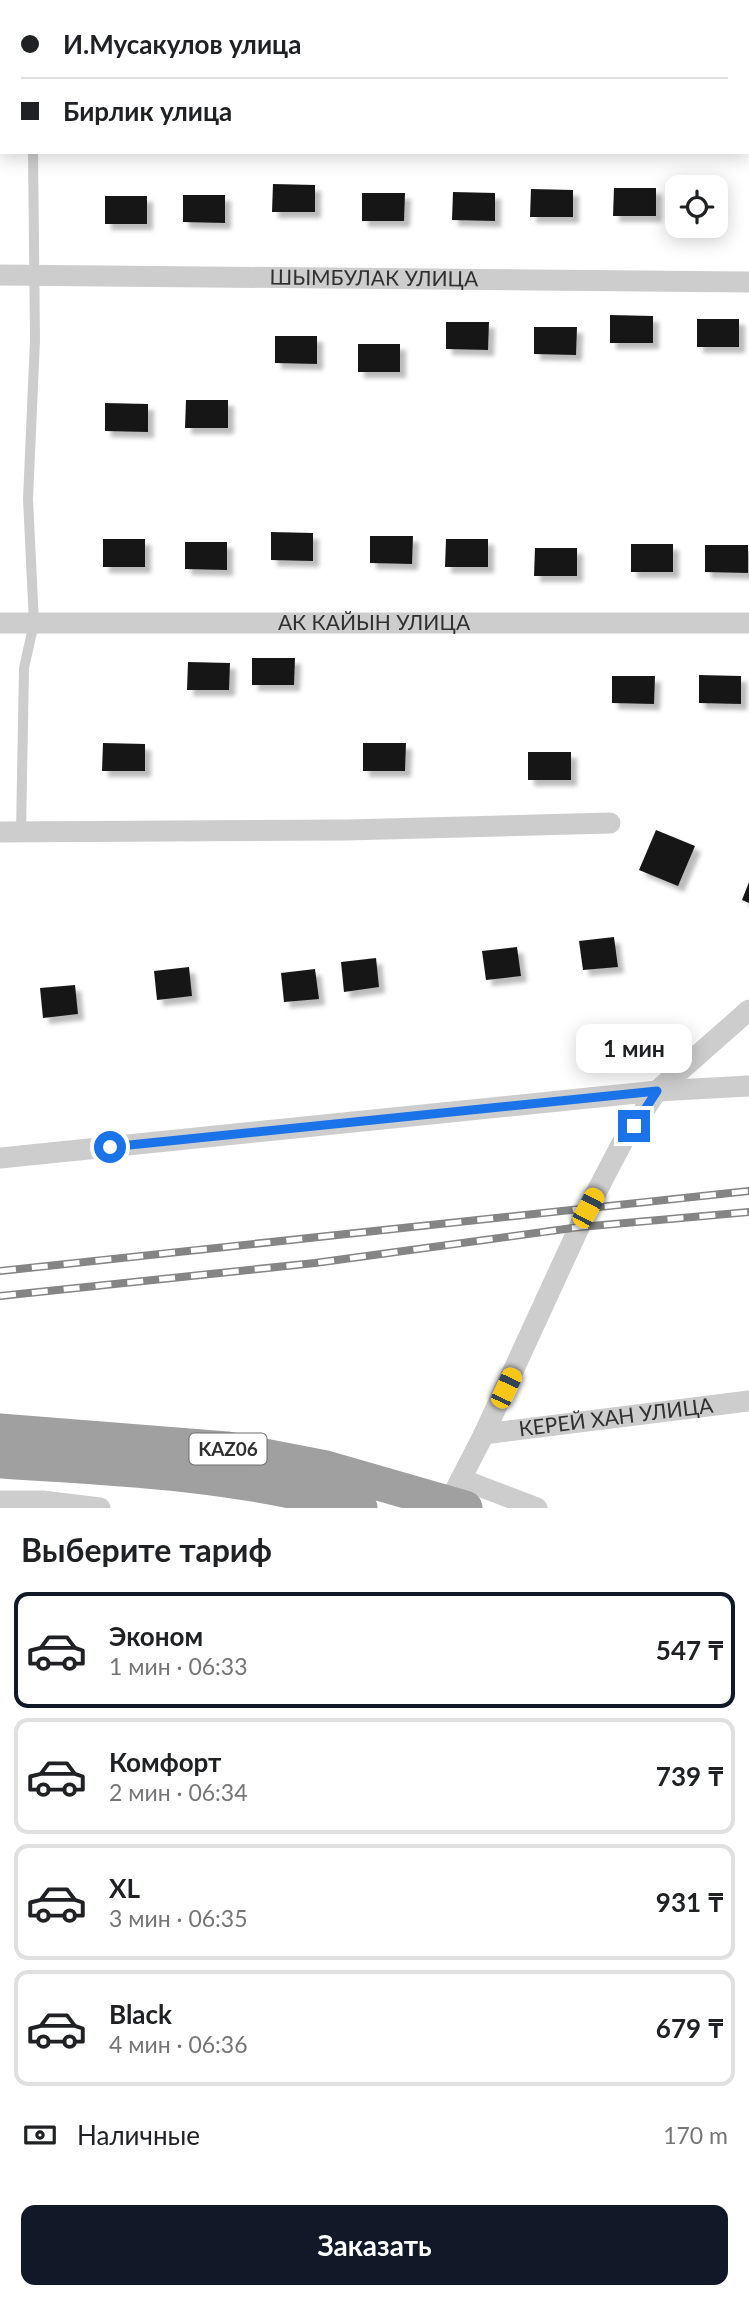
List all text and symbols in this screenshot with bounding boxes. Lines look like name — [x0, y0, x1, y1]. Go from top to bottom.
text: И.Мусакулов улица — [63, 28, 301, 60]
text: Бирлик улица — [63, 95, 232, 127]
map controls — [665, 175, 728, 238]
button: locate — [665, 175, 728, 238]
street label: ШЫМБУЛАК УЛИЦА — [270, 264, 479, 290]
street label: АК КАЙЫН УЛИЦА — [278, 609, 471, 634]
callout: 1 мин — [576, 1024, 692, 1074]
text: 1 мин — [603, 1034, 665, 1062]
route end — [618, 1110, 650, 1142]
route start — [94, 1131, 126, 1163]
car — [569, 1185, 608, 1231]
car — [488, 1365, 525, 1411]
street label: КЕРЕЙ ХАН УЛИЦА — [517, 1391, 715, 1441]
road number: KАZ06 — [190, 1434, 266, 1464]
text: Выберите тариф — [21, 1530, 272, 1569]
icon: car — [25, 1619, 88, 1682]
text: Эконом — [109, 1620, 203, 1652]
text: 547 ₸ — [656, 1634, 724, 1666]
text: 1 мин · 06:33 — [109, 1652, 248, 1680]
icon: car — [25, 1745, 88, 1808]
text: Комфорт — [109, 1746, 221, 1778]
text: 739 ₸ — [656, 1760, 724, 1792]
text: 2 мин · 06:34 — [109, 1778, 248, 1806]
icon: car — [25, 1871, 88, 1934]
text: XL — [109, 1872, 140, 1904]
text: 931 ₸ — [656, 1886, 724, 1918]
text: 3 мин · 06:35 — [109, 1904, 248, 1932]
icon: car — [25, 1997, 88, 2060]
text: Black — [109, 1998, 172, 2030]
text: 679 ₸ — [656, 2012, 724, 2044]
text: 4 мин · 06:36 — [109, 2030, 248, 2058]
icon: cash — [21, 2116, 59, 2154]
text: Наличные — [77, 2119, 200, 2151]
text: 170 m — [663, 2121, 728, 2149]
button: Заказать — [21, 2205, 728, 2285]

